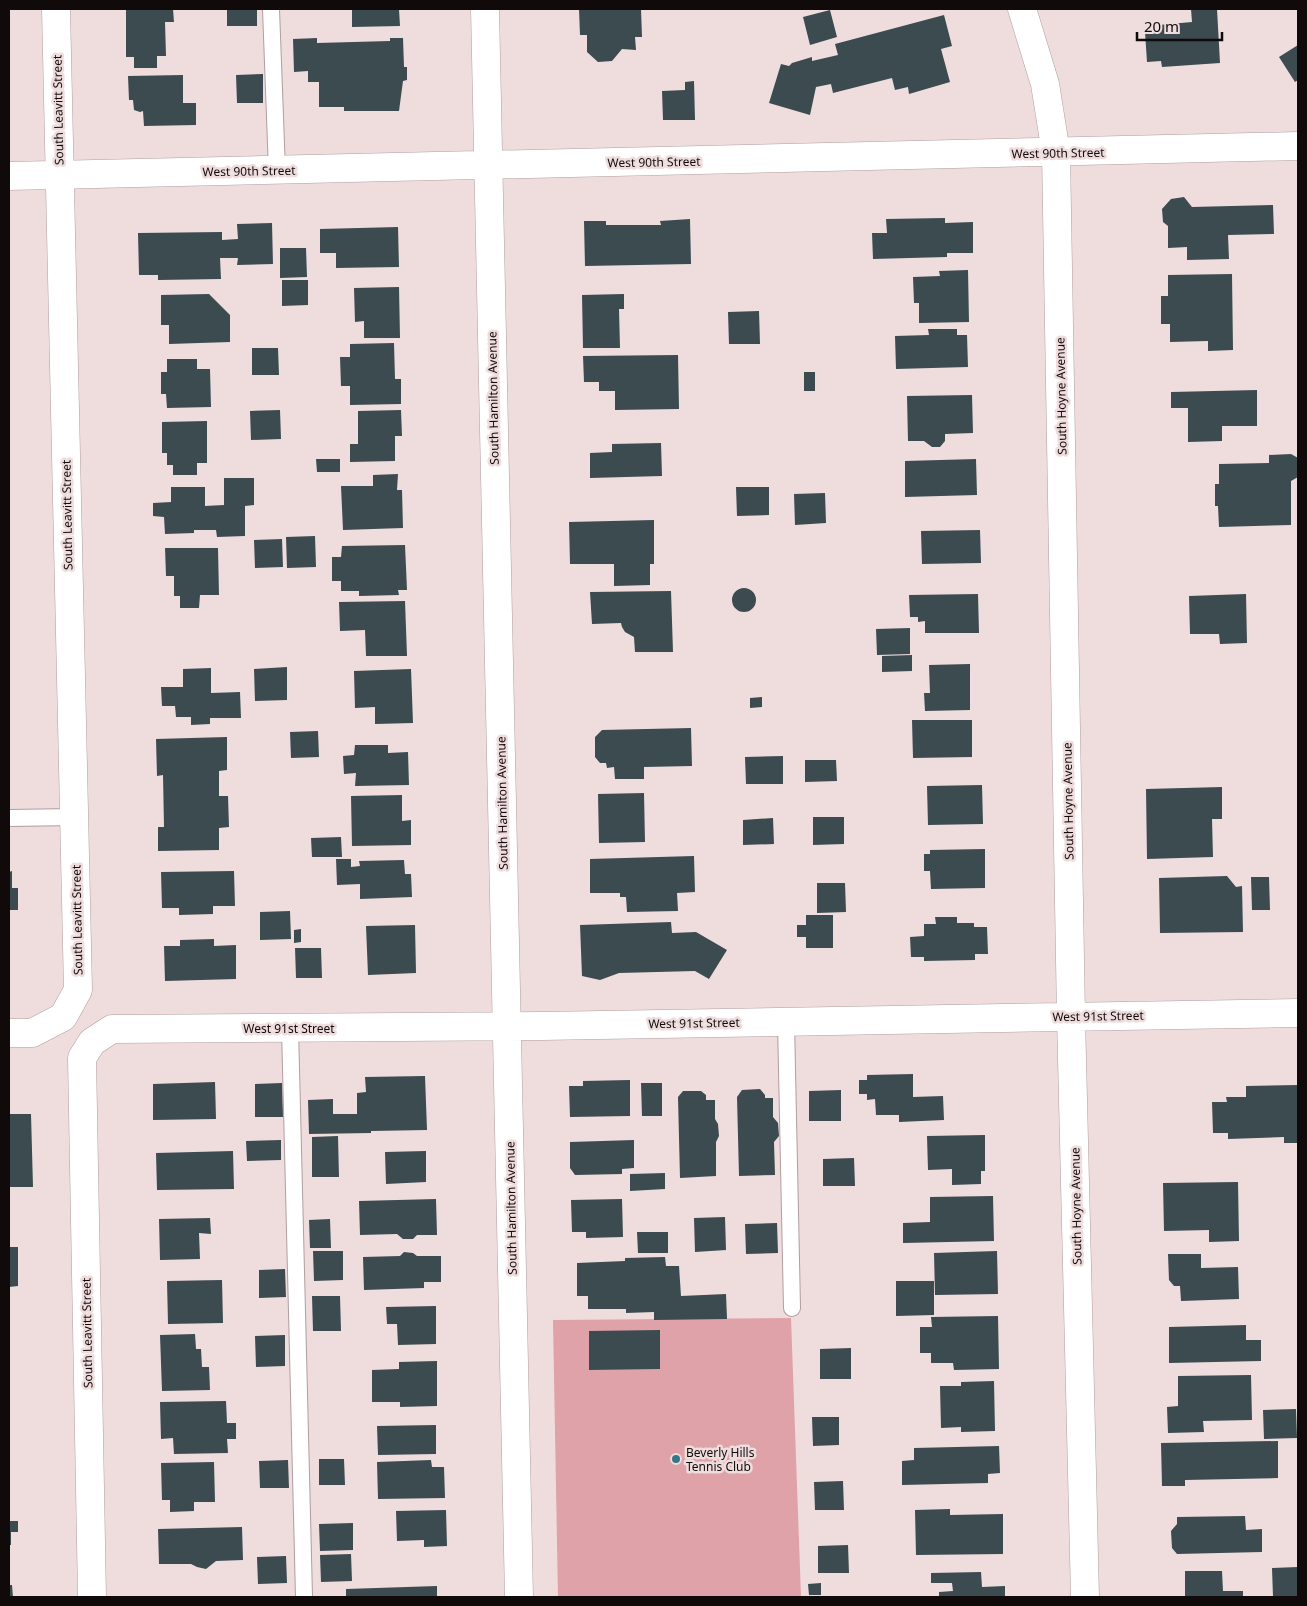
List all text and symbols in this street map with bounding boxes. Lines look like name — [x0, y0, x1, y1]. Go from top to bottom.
scale bar — [1137, 10, 1222, 42]
text: 20 m — [1144, 16, 1179, 36]
street label: South Leavitt Street — [49, 54, 67, 165]
street label: West 90th Street — [1011, 144, 1105, 162]
street label: West 90th Street — [607, 153, 701, 171]
street label: West 90th Street — [202, 162, 296, 180]
street label: South Hamilton Avenue — [483, 331, 503, 465]
street label: South Hoyne Avenue — [1051, 337, 1071, 455]
street label: South Leavitt Street — [58, 459, 76, 570]
street label: South Hamilton Avenue — [492, 736, 512, 870]
street label: South Hoyne Avenue — [1058, 742, 1078, 860]
street label: South Leavitt Street — [68, 864, 86, 975]
street label: West 91st Street — [1052, 1007, 1144, 1025]
street label: West 91st Street — [648, 1014, 740, 1032]
street label: West 91st Street — [243, 1020, 335, 1037]
street label: South Hamilton Avenue — [501, 1141, 521, 1275]
street label: South Hoyne Avenue — [1066, 1147, 1086, 1265]
street label: South Leavitt Street — [78, 1277, 96, 1388]
place label: Beverly Hills Tennis Club — [686, 1444, 755, 1475]
marker: Beverly Hills Tennis Club — [670, 1453, 682, 1465]

